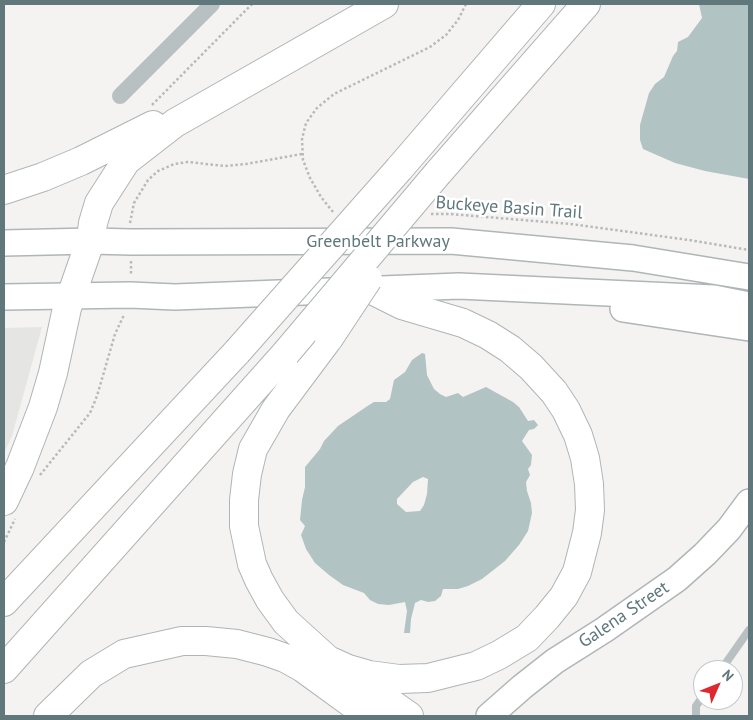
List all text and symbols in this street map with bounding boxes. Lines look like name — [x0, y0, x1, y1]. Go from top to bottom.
street label: Buckeye Basin Trail — [435, 192, 583, 224]
street label: Greenbelt Parkway — [306, 231, 450, 253]
street label: Galena Street — [575, 577, 673, 653]
north arrow — [693, 660, 743, 710]
text: N — [718, 666, 738, 685]

